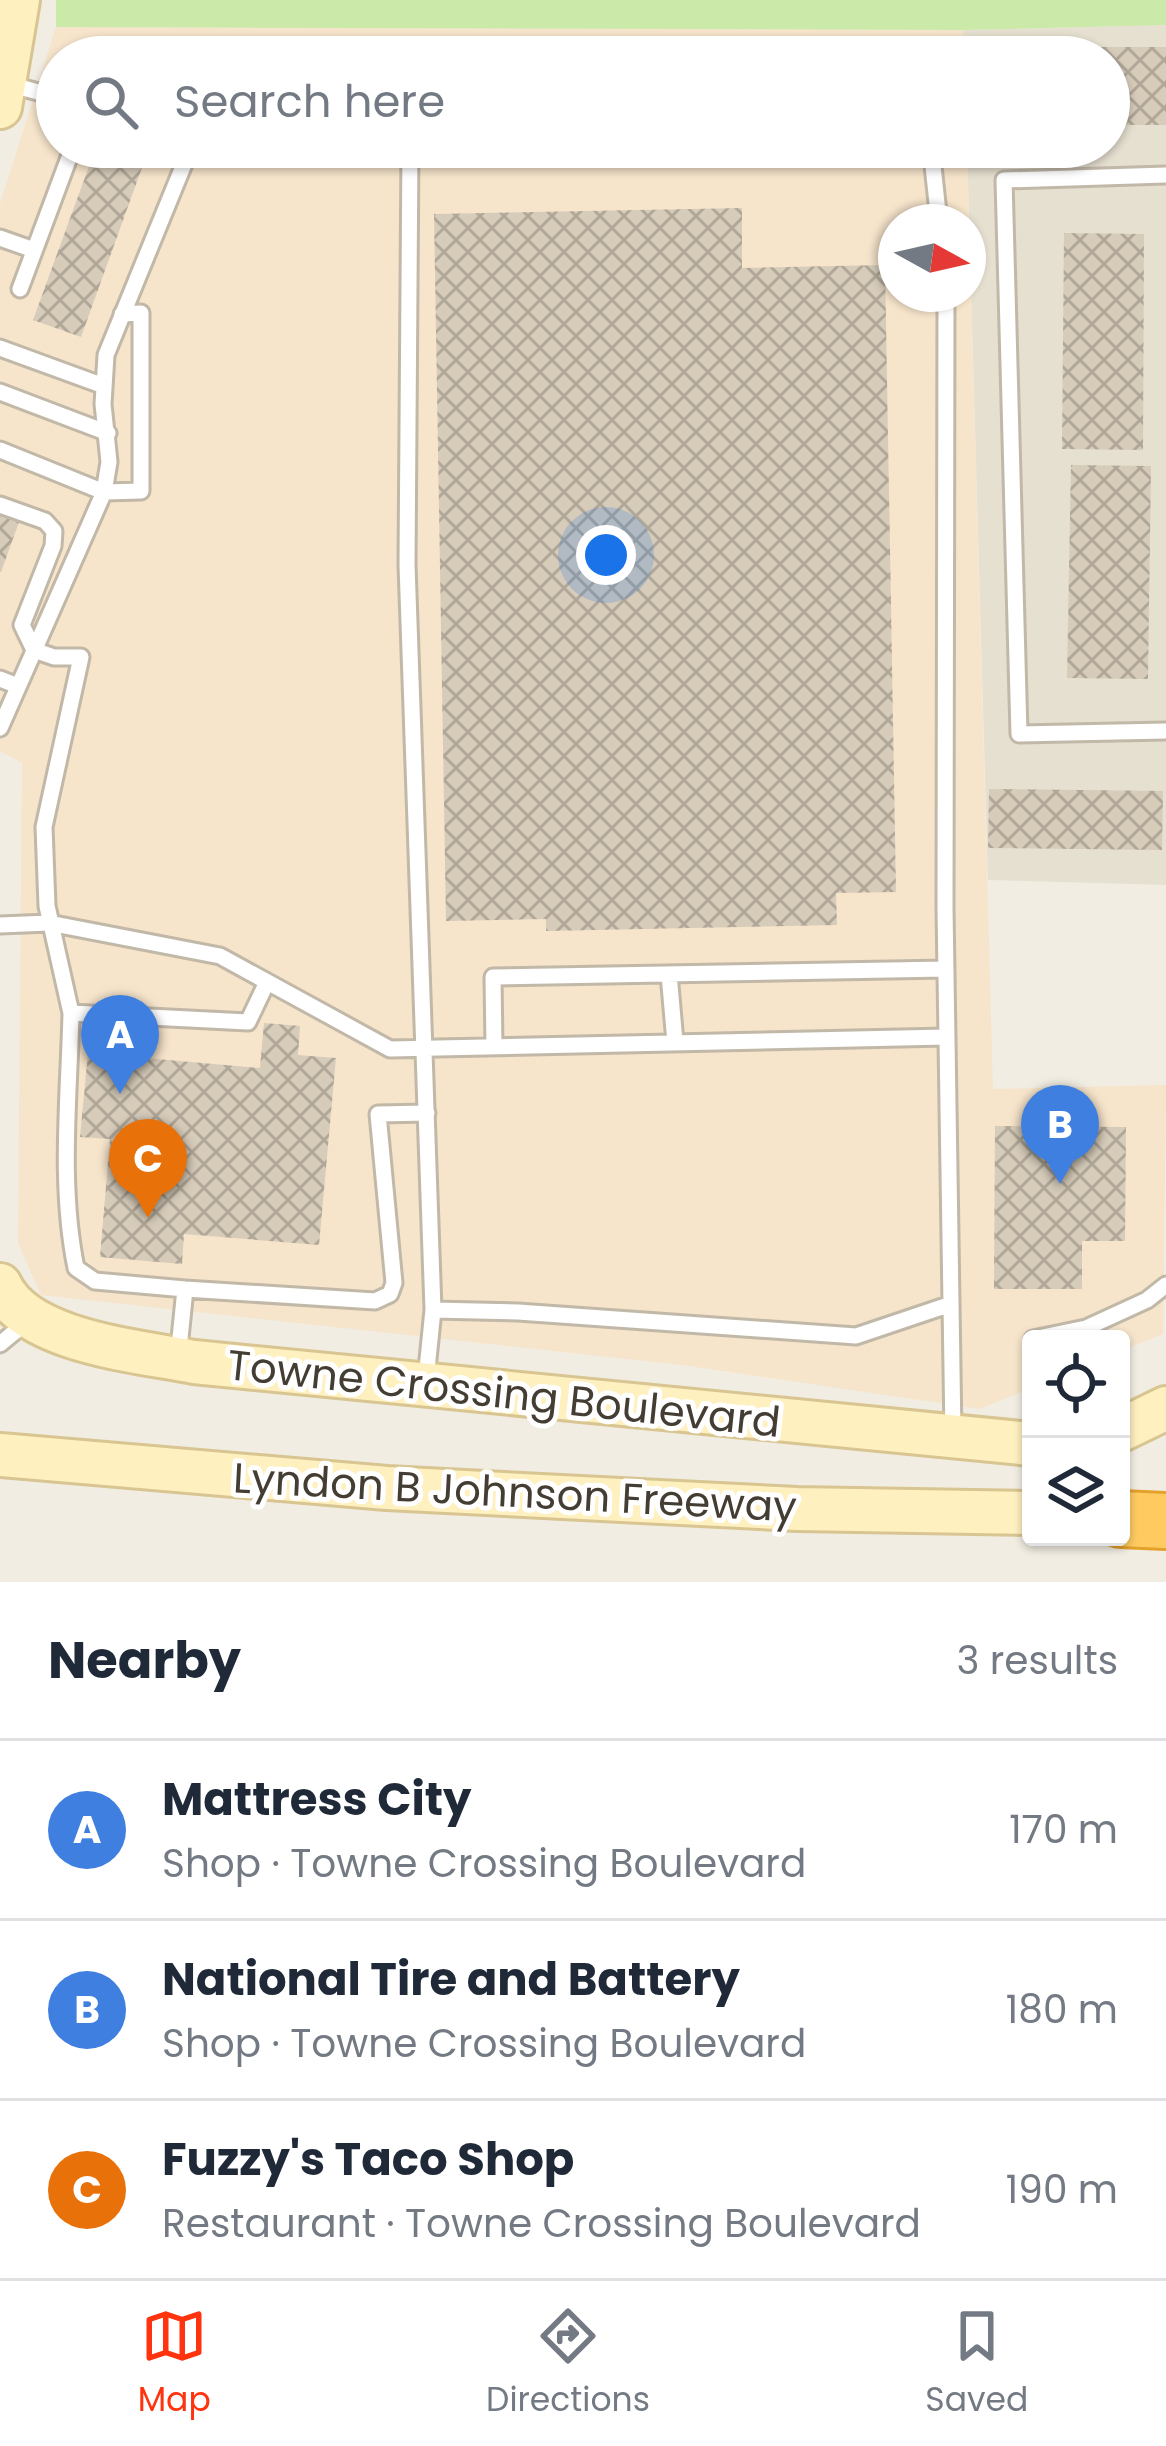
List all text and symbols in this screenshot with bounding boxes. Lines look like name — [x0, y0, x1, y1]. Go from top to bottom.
search box — [36, 36, 1130, 168]
icon: search — [78, 69, 144, 135]
text: Search here — [174, 70, 445, 133]
north arrow — [878, 204, 986, 312]
your location — [576, 525, 636, 585]
pin: A — [81, 995, 159, 1094]
pin: B — [1021, 1085, 1099, 1184]
pin: C — [109, 1119, 187, 1218]
map controls — [1022, 1330, 1130, 1546]
button: locate — [1022, 1330, 1130, 1438]
street label: Towne Crossing Boulevard — [225, 1335, 783, 1452]
button: layers — [1022, 1438, 1130, 1546]
street label: Lyndon B Johnson Freeway — [232, 1448, 799, 1537]
text: Nearby — [48, 1624, 241, 1696]
text: 3 results — [956, 1633, 1118, 1688]
text: Mattress City — [162, 1768, 471, 1831]
text: A — [73, 1802, 101, 1857]
text: 170 m — [1009, 1802, 1118, 1857]
text: Shop · Towne Crossing Boulevard — [162, 1836, 806, 1891]
text: National Tire and Battery — [162, 1948, 740, 2011]
text: B — [74, 1982, 100, 2037]
text: 180 m — [1006, 1982, 1118, 2037]
text: Shop · Towne Crossing Boulevard — [162, 2016, 806, 2071]
text: Fuzzy's Taco Shop — [162, 2128, 574, 2191]
text: C — [72, 2162, 102, 2217]
text: 190 m — [1006, 2162, 1118, 2217]
text: Restaurant · Towne Crossing Boulevard — [162, 2196, 921, 2251]
tab: Map — [138, 2303, 211, 2425]
tab: Directions — [486, 2303, 650, 2425]
tab: Saved — [925, 2303, 1028, 2425]

